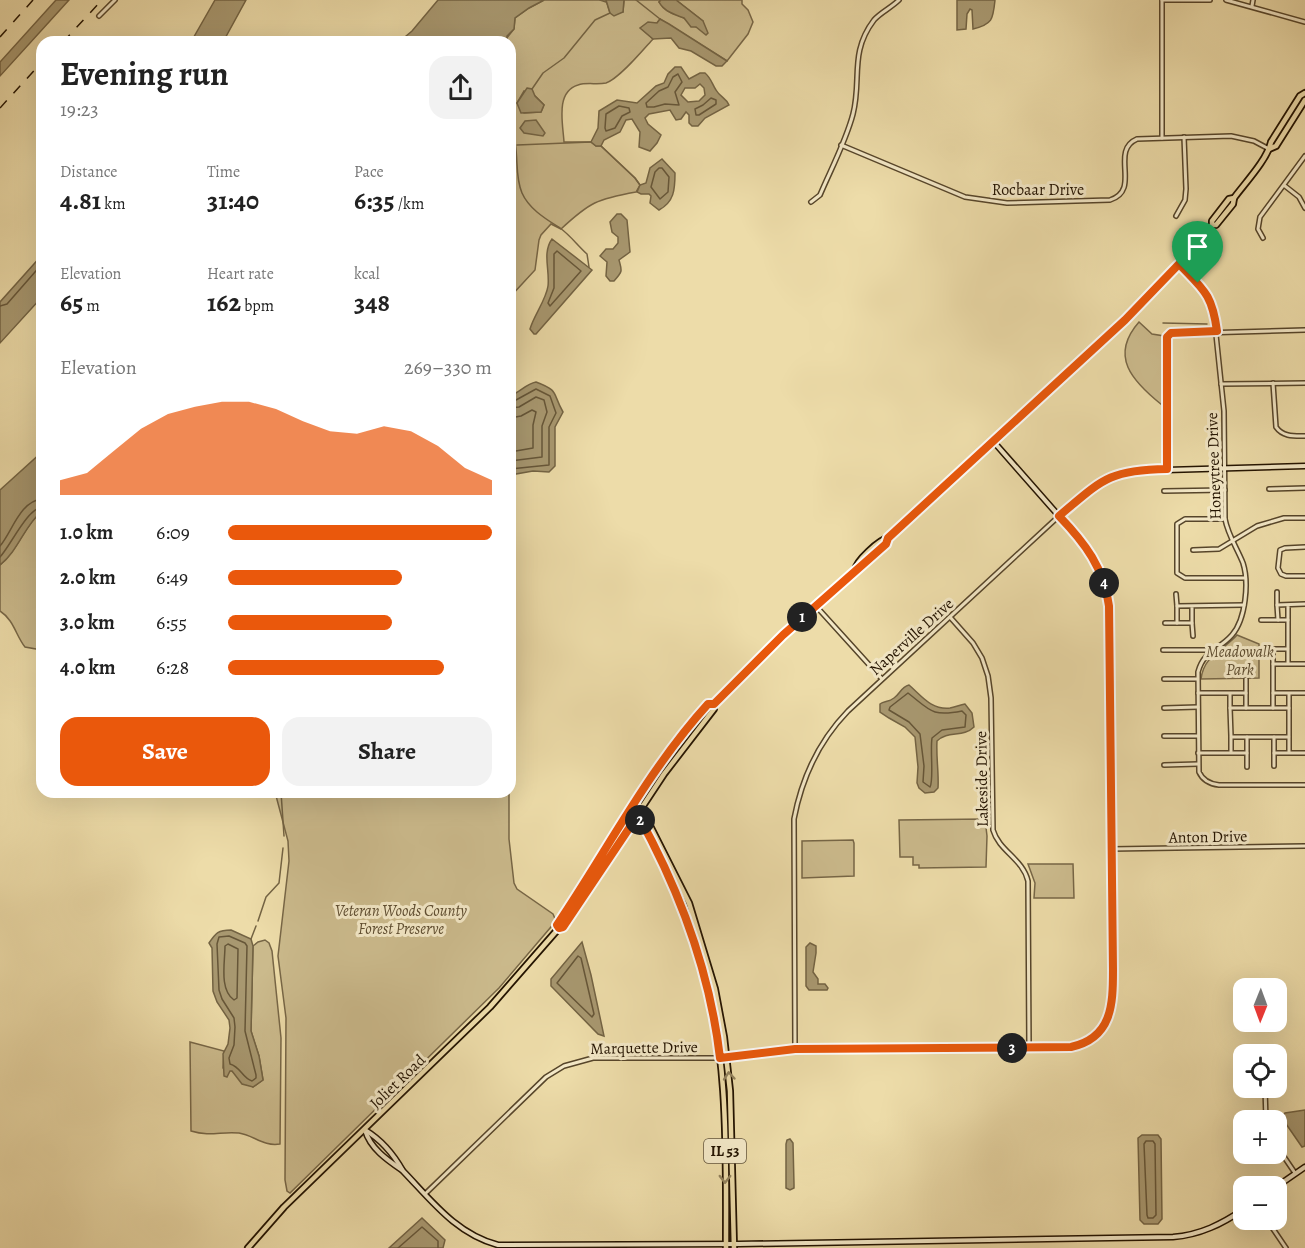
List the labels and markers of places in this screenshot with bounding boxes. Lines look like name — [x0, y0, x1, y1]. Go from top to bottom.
pin — [1172, 221, 1223, 283]
pin: 4 — [1089, 568, 1119, 598]
pin: 1 — [787, 602, 817, 632]
pin: 2 — [625, 805, 655, 835]
pin: 3 — [997, 1033, 1027, 1063]

